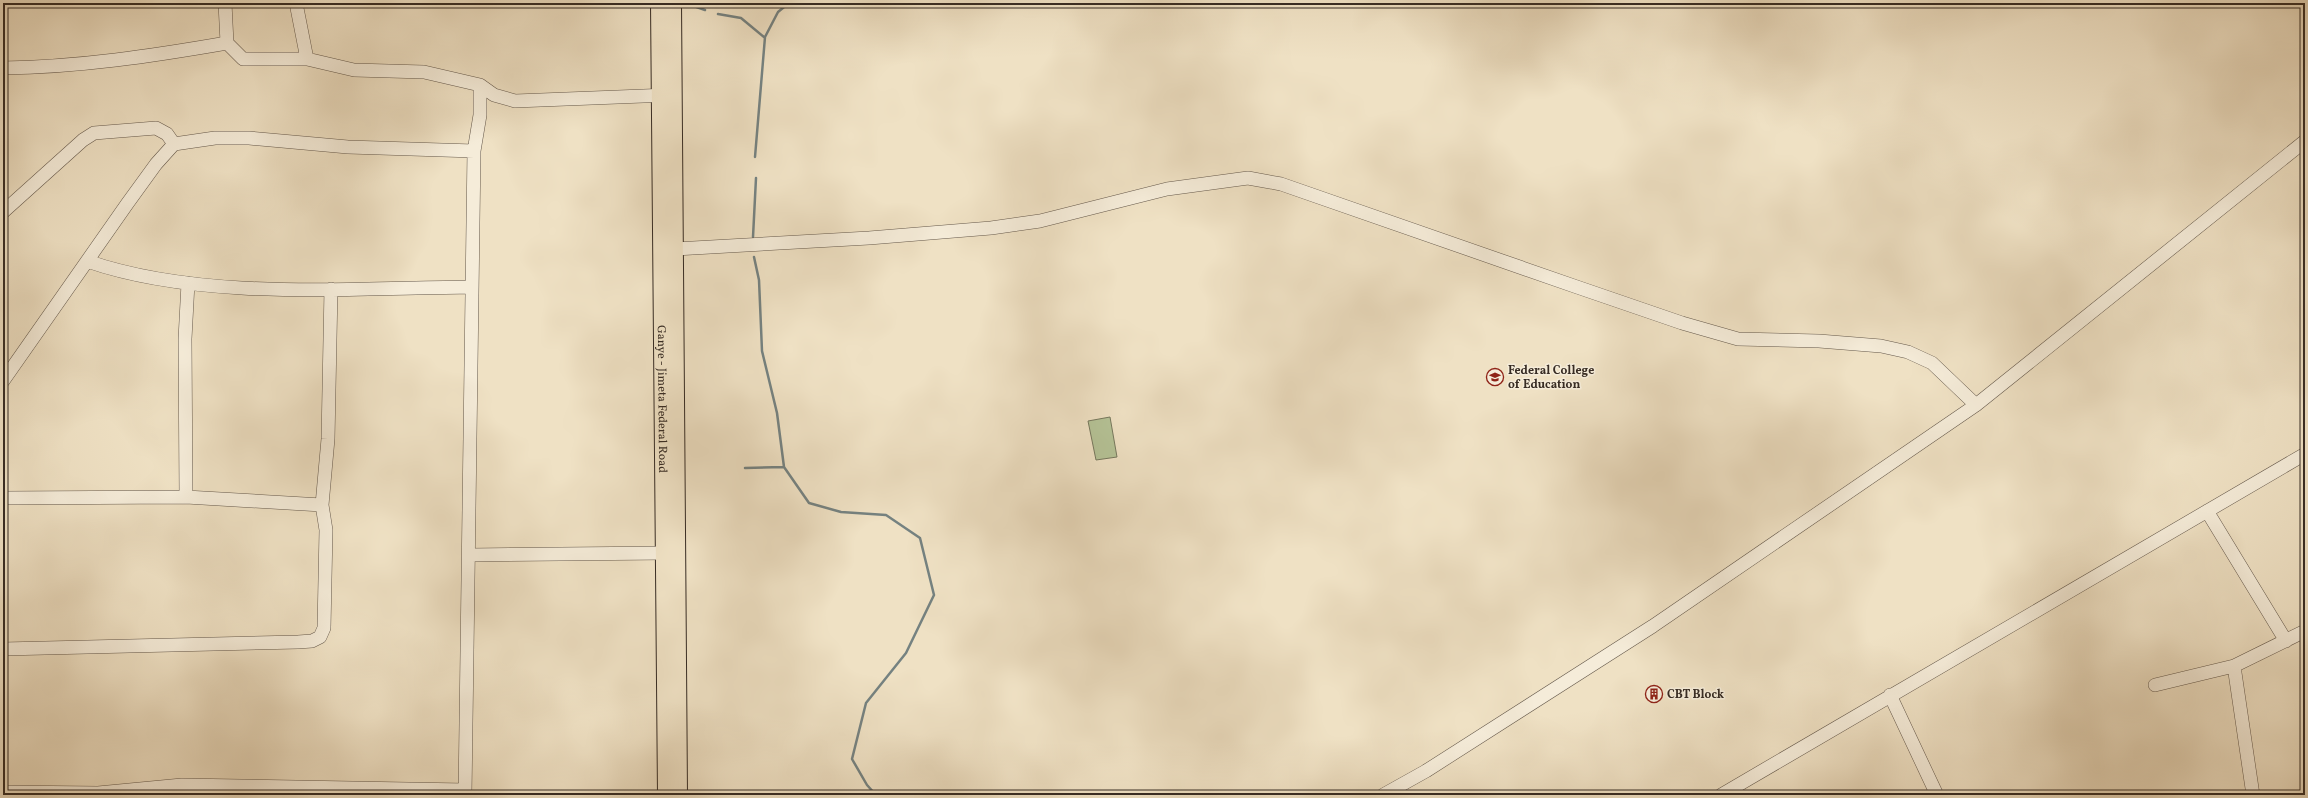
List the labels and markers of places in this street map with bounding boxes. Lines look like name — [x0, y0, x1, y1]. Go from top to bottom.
place label: Federal College of Education — [1508, 363, 1594, 393]
school or university icon: Federal College of Education — [1485, 367, 1505, 387]
building icon: CBT Block — [1644, 684, 1664, 704]
place label: CBT Block — [1667, 687, 1725, 703]

